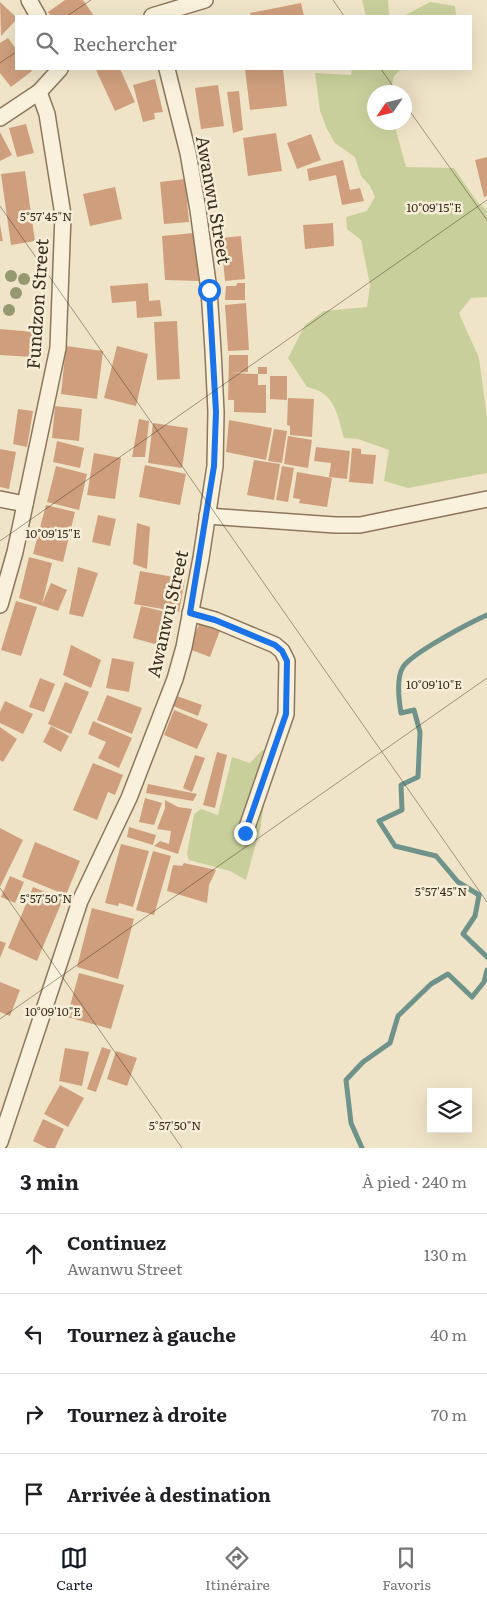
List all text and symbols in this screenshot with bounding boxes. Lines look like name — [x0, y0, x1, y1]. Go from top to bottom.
search box — [15, 15, 472, 70]
icon: search — [33, 29, 61, 57]
text: Rechercher — [73, 29, 177, 57]
north arrow — [367, 85, 412, 130]
street label: Awanwu Street — [190, 133, 239, 267]
text: 10°09'15"E — [406, 198, 462, 216]
text: 5°57'45"N — [20, 207, 72, 225]
street label: Fundzon Street — [18, 237, 55, 370]
route start — [198, 279, 221, 302]
text: 10°09'15"E — [25, 524, 81, 542]
street label: Awanwu Street — [139, 547, 194, 680]
text: 10°09'10"E — [406, 675, 462, 693]
route end — [234, 822, 257, 845]
text: 5°57'45"N — [415, 882, 467, 900]
text: 5°57'50"N — [20, 889, 72, 907]
text: 10°09'10"E — [25, 1002, 81, 1020]
map controls — [427, 1088, 472, 1133]
button: layers — [427, 1088, 472, 1133]
text: 5°57'50"N — [149, 1116, 201, 1134]
text: 3 min — [20, 1165, 79, 1196]
text: À pied · 240 m — [362, 1169, 467, 1193]
text: Continuez — [67, 1228, 166, 1256]
icon: ahead — [20, 1240, 48, 1268]
text: 130 m — [424, 1242, 467, 1266]
text: Awanwu Street — [67, 1256, 183, 1280]
icon: left — [20, 1320, 48, 1348]
text: Tournez à gauche — [67, 1320, 236, 1348]
text: 40 m — [430, 1322, 467, 1346]
icon: right — [20, 1400, 48, 1428]
text: Tournez à droite — [67, 1400, 227, 1428]
text: 70 m — [431, 1402, 467, 1426]
icon: arrive — [20, 1480, 48, 1508]
text: Arrivée à destination — [67, 1480, 271, 1508]
tab: Carte — [56, 1544, 93, 1594]
tab: Itinéraire — [205, 1544, 270, 1594]
tab: Favoris — [382, 1544, 431, 1594]

